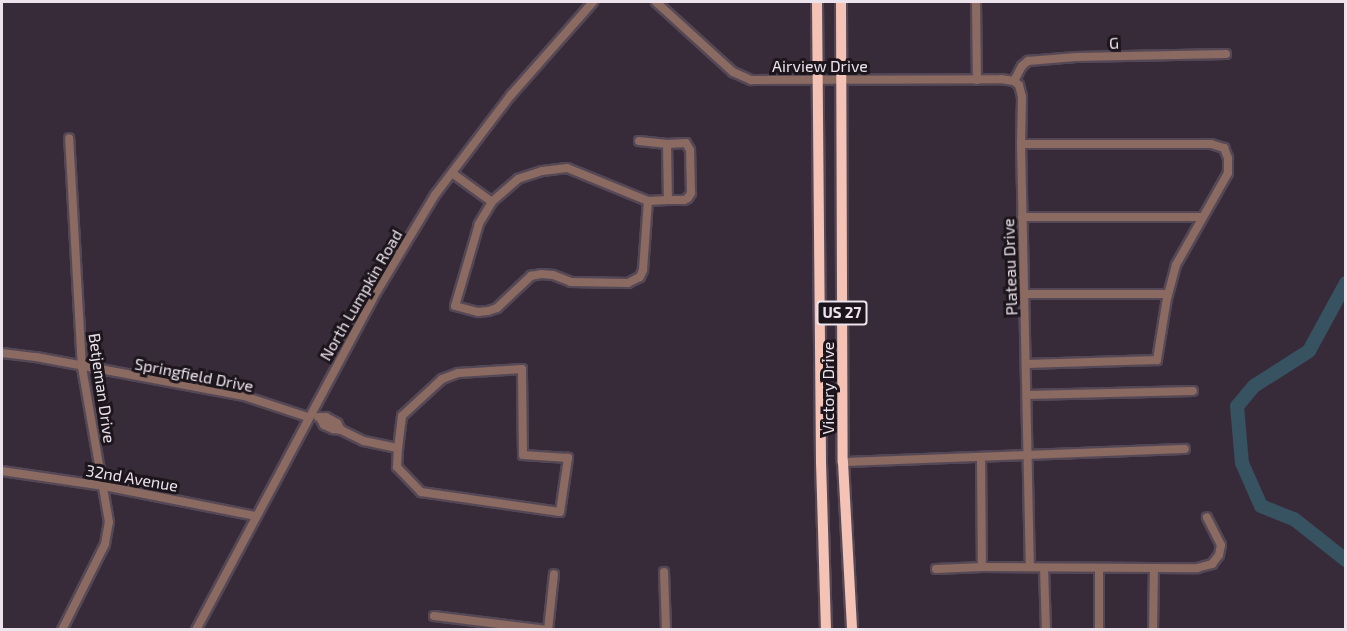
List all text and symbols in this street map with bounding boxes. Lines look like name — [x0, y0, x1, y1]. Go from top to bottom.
street label: G — [1109, 33, 1119, 53]
street label: Airview Drive — [772, 56, 868, 76]
street label: Plateau Drive — [999, 218, 1021, 316]
street label: North Lumpkin Road — [316, 226, 406, 364]
road number: US 27 — [816, 301, 868, 325]
street label: Betjeman Drive — [85, 332, 119, 444]
street label: Victory Drive — [818, 341, 838, 435]
street label: Springfield Drive — [133, 354, 255, 396]
street label: 32nd Avenue — [84, 460, 180, 496]

